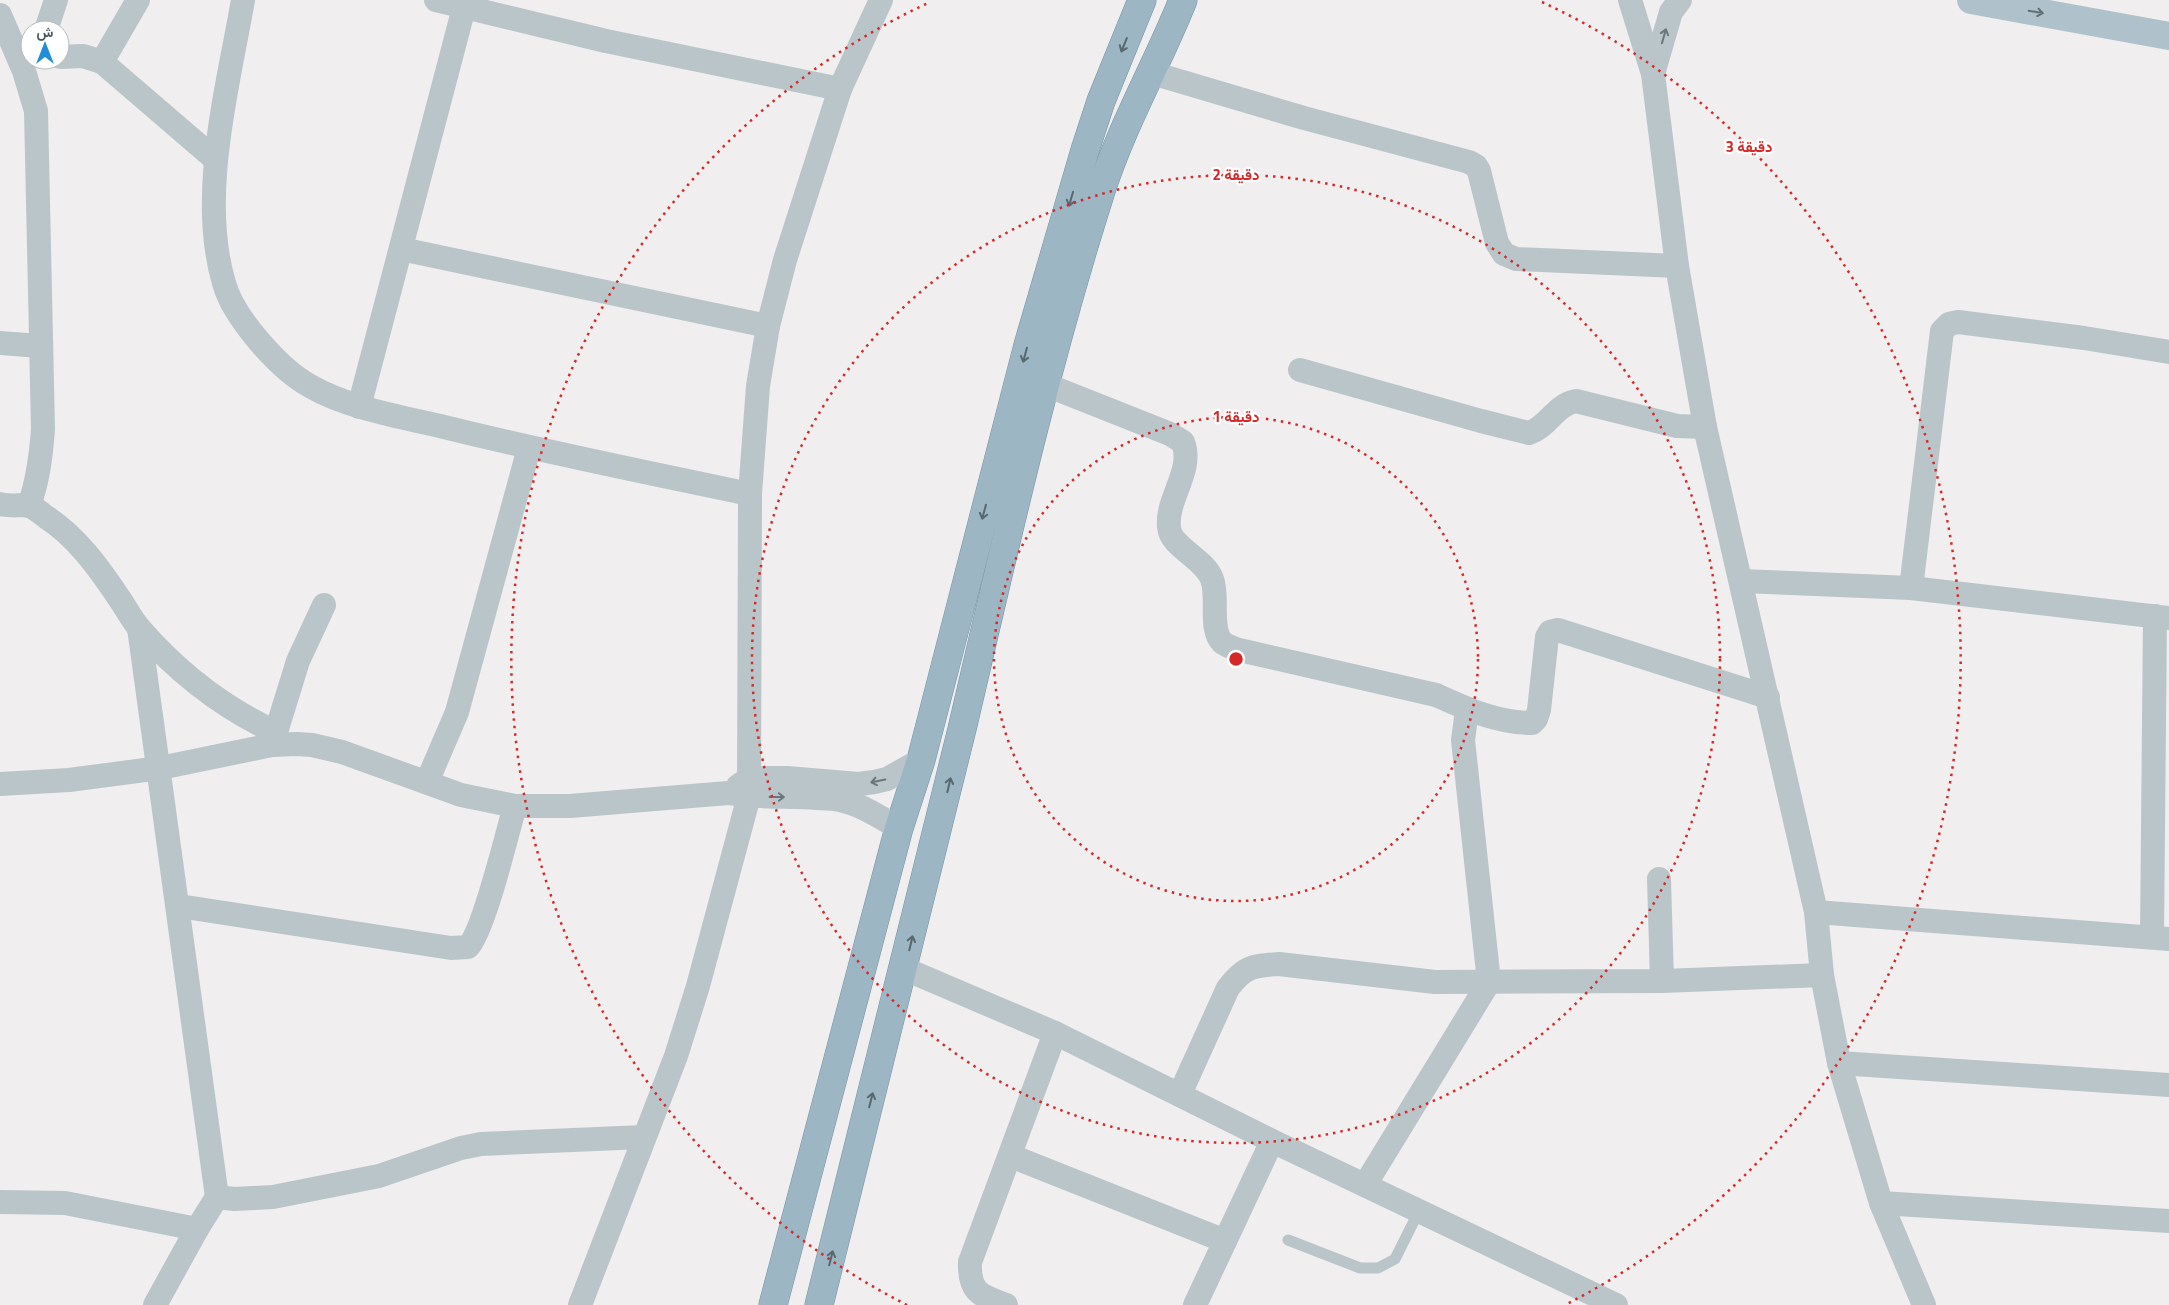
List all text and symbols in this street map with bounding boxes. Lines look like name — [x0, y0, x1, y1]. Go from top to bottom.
one-way arrow — [2027, 7, 2043, 17]
north arrow — [20, 20, 70, 70]
text: ش — [37, 21, 54, 42]
one-way arrow — [1659, 28, 1669, 44]
one-way arrow — [1119, 37, 1128, 52]
text: 3 دقيقة — [1725, 135, 1773, 158]
text: 2 دقيقة — [1212, 163, 1260, 186]
one-way arrow — [1065, 190, 1075, 206]
one-way arrow — [1020, 346, 1030, 362]
text: 1 دقيقة — [1212, 405, 1260, 428]
one-way arrow — [979, 504, 989, 520]
centre of rings — [1227, 650, 1245, 668]
one-way arrow — [870, 777, 886, 786]
one-way arrow — [945, 777, 954, 793]
one-way arrow — [768, 792, 785, 802]
one-way arrow — [907, 935, 916, 951]
one-way arrow — [867, 1093, 876, 1109]
one-way arrow — [827, 1250, 836, 1266]

